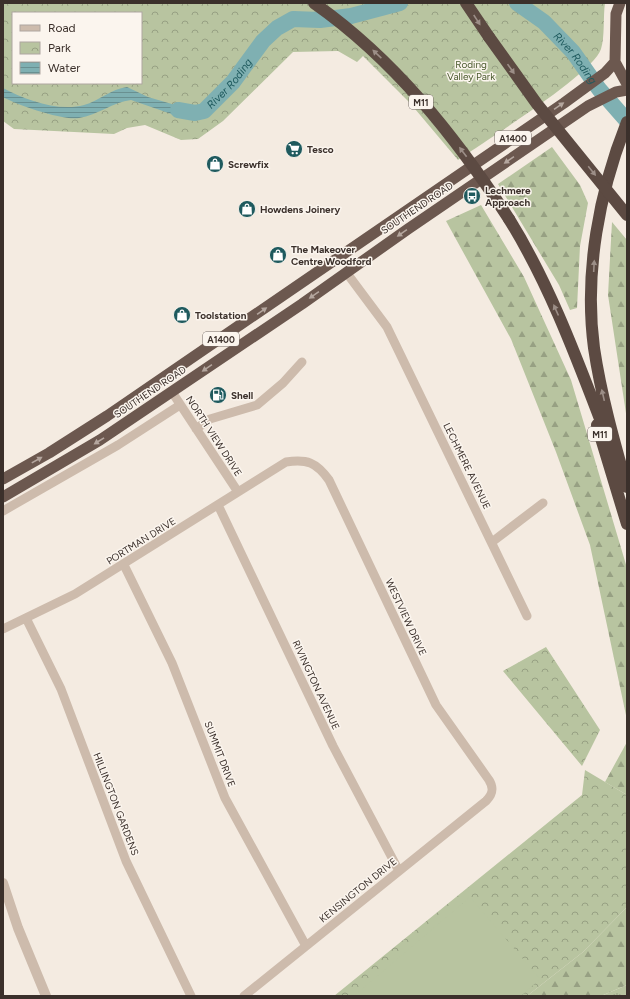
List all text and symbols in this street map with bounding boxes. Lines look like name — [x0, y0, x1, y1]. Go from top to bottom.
legend — [12, 12, 142, 84]
one-way arrow — [474, 14, 481, 26]
text: Road — [48, 21, 76, 35]
water label: River Roding — [551, 30, 600, 87]
text: Park — [48, 41, 71, 55]
one-way arrow — [372, 50, 382, 59]
water label: River Roding — [204, 55, 255, 111]
park label: Roding Valley Park — [447, 58, 495, 83]
text: Water — [48, 61, 80, 75]
one-way arrow — [507, 64, 515, 75]
road number: M11 — [409, 95, 433, 109]
one-way arrow — [553, 103, 565, 110]
road number: A1400 — [495, 131, 531, 145]
supermarket icon: Tesco — [284, 139, 304, 159]
place label: Tesco — [307, 143, 334, 156]
one-way arrow — [459, 146, 467, 157]
shop icon: Screwfix — [205, 154, 225, 174]
one-way arrow — [504, 156, 515, 164]
place label: Screwfix — [228, 158, 270, 171]
one-way arrow — [587, 166, 596, 177]
street label: SOUTHEND ROAD — [378, 179, 456, 237]
place label: Lechmere Approach — [485, 184, 531, 209]
bus stop icon: Lechmere Approach — [462, 186, 482, 206]
shop icon: Howdens Joinery — [237, 199, 257, 219]
place label: Howdens Joinery — [260, 203, 340, 216]
one-way arrow — [397, 229, 407, 237]
place label: The Makeover Centre Woodford — [291, 243, 372, 268]
shop icon: The Makeover Centre Woodford — [268, 245, 288, 265]
one-way arrow — [590, 260, 597, 272]
one-way arrow — [309, 291, 320, 299]
one-way arrow — [553, 304, 559, 315]
shop icon: Toolstation — [172, 305, 192, 325]
one-way arrow — [257, 307, 268, 315]
place label: Toolstation — [195, 309, 247, 322]
road number: A1400 — [203, 332, 239, 346]
street label: SOUTHEND ROAD — [111, 363, 189, 421]
one-way arrow — [202, 364, 212, 372]
fuel station icon: Shell — [208, 385, 228, 405]
place label: Shell — [231, 389, 253, 402]
one-way arrow — [600, 389, 606, 401]
street label: NORTH VIEW DRIVE — [183, 393, 245, 479]
street label: LECHMERE AVENUE — [440, 421, 494, 512]
road number: M11 — [588, 427, 612, 441]
one-way arrow — [93, 437, 105, 444]
one-way arrow — [31, 456, 43, 463]
street label: PORTMAN DRIVE — [104, 514, 178, 568]
street label: WESTVIEW DRIVE — [382, 576, 430, 658]
street label: RIVINGTON AVENUE — [290, 638, 342, 732]
street label: SUMMIT DRIVE — [201, 719, 239, 789]
street label: HILLINGTON GARDENS — [90, 751, 142, 857]
street label: KENSINGTON DRIVE — [317, 855, 400, 925]

